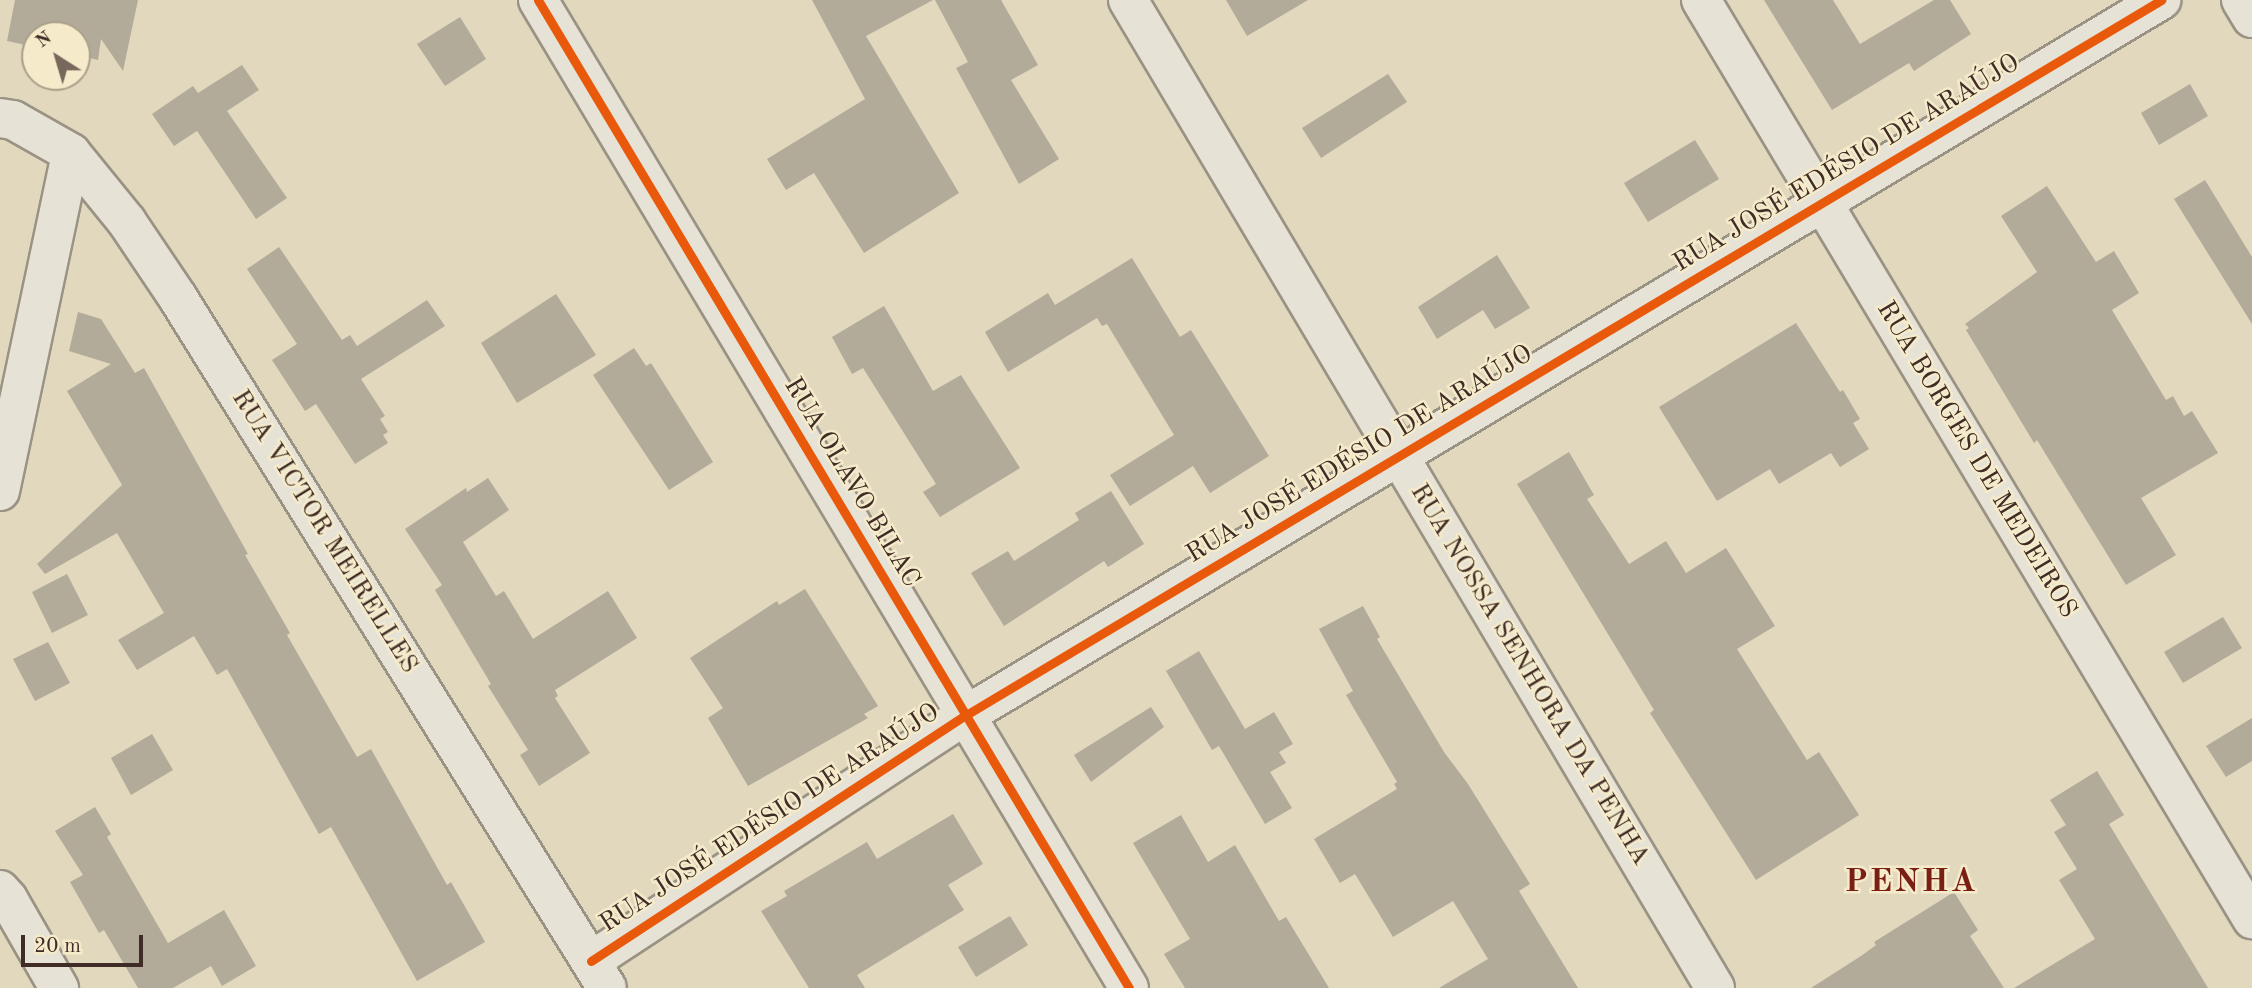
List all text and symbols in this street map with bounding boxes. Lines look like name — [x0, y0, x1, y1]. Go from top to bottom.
north arrow — [21, 21, 91, 91]
text: N — [33, 28, 56, 52]
street label: RUA JOSÉ EDÉSIO DE ARAÚJO — [1668, 48, 2026, 280]
street label: RUA BORGES DE MEDEIROS — [1869, 296, 2083, 624]
street label: RUA JOSÉ EDÉSIO DE ARAÚJO — [1181, 339, 1539, 571]
street label: RUA OLAVO BILAC — [776, 372, 926, 594]
street label: RUA VICTOR MEIRELLES — [224, 384, 424, 680]
street label: RUA NOSSA SENHORA DA PENHA — [1402, 478, 1656, 872]
street label: RUA JOSÉ EDÉSIO DE ARAÚJO — [594, 697, 946, 941]
district label: PENHA — [1845, 863, 1977, 903]
scale bar — [24, 922, 147, 966]
text: 20 m — [34, 936, 81, 957]

